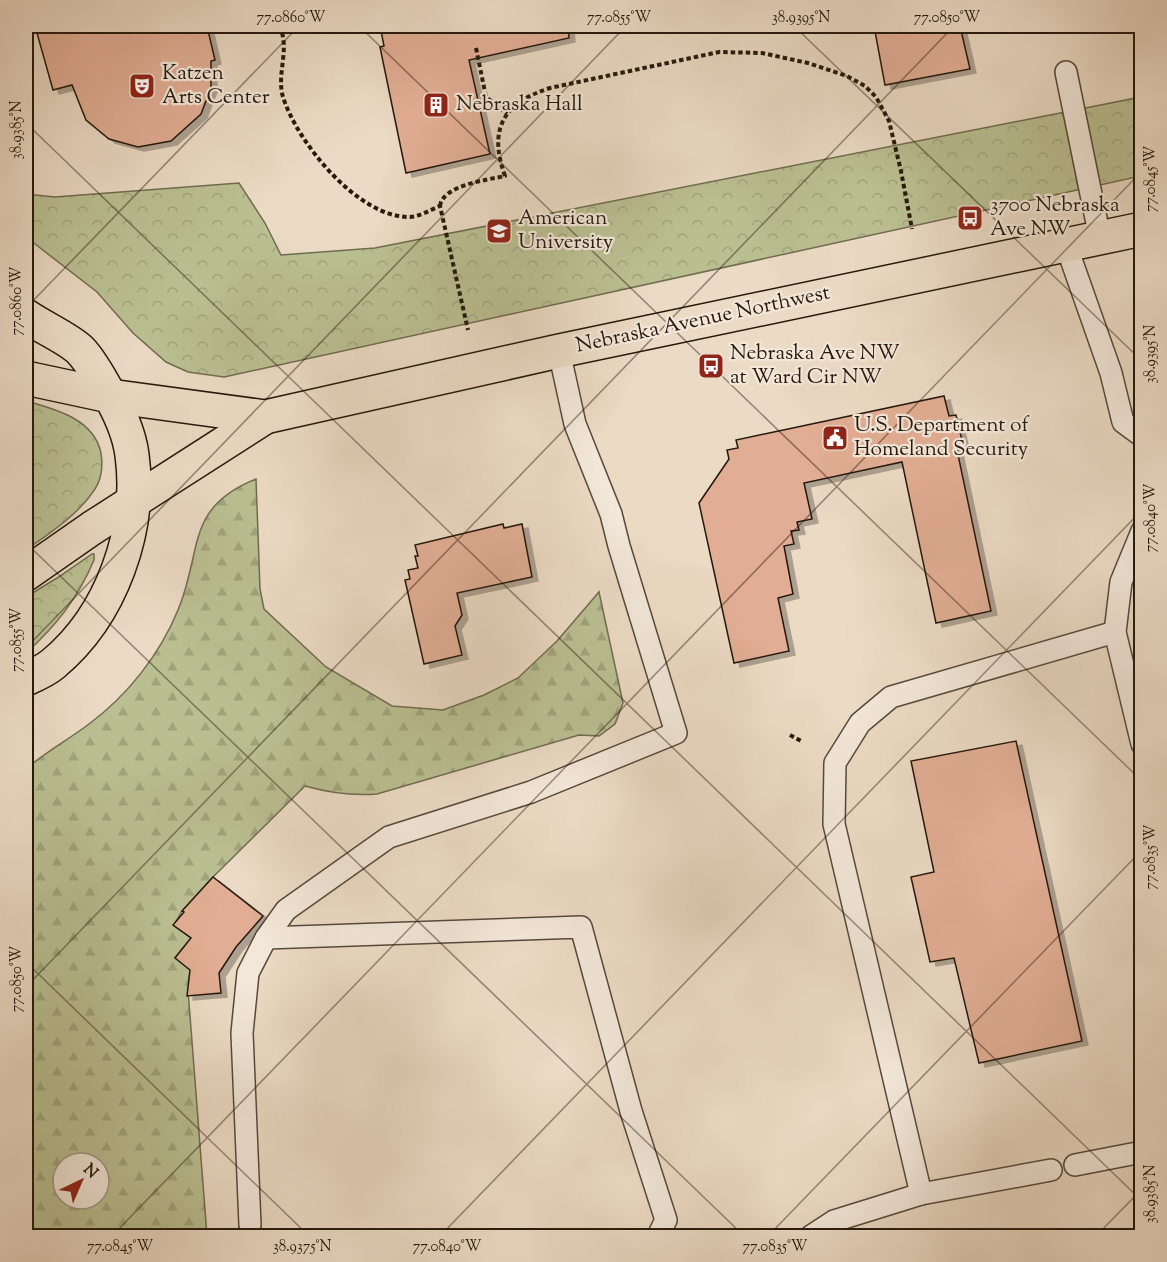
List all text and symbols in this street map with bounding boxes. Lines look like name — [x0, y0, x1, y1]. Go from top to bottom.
text: 77.0860°W — [257, 8, 326, 29]
text: 77.0855°W — [587, 8, 651, 29]
text: 38.9395°N — [772, 8, 830, 29]
text: 77.0850°W — [914, 8, 981, 29]
place label: Katzen Arts Center — [162, 59, 270, 113]
theatre icon: Katzen Arts Center — [127, 71, 157, 101]
building icon: Nebraska Hall — [421, 90, 451, 120]
place label: Nebraska Hall — [456, 90, 583, 120]
text: 38.9385°N — [7, 101, 28, 159]
text: 77.0845°W — [1141, 146, 1162, 212]
place label: 3700 Nebraska Ave NW — [990, 191, 1120, 245]
bus stop icon: 3700 Nebraska Ave NW — [955, 203, 985, 233]
place label: American University — [518, 204, 614, 258]
school or university icon: American University — [484, 216, 514, 246]
text: 77.0860°W — [7, 266, 28, 335]
street label: Nebraska Avenue Northwest — [573, 278, 833, 362]
text: 38.9395°N — [1141, 325, 1162, 383]
place label: Nebraska Ave NW at Ward Cir NW — [730, 339, 900, 393]
bus stop icon: Nebraska Ave NW at Ward Cir NW — [696, 351, 726, 381]
place label: U.S. Department of Homeland Security — [854, 411, 1031, 465]
public building icon: U.S. Department of Homeland Security — [820, 423, 850, 453]
text: 77.0840°W — [1141, 483, 1162, 552]
text: 77.0855°W — [7, 608, 28, 672]
text: 77.0835°W — [1141, 824, 1162, 889]
text: 77.0850°W — [7, 945, 28, 1012]
north arrow — [51, 1151, 111, 1211]
text: N — [77, 1159, 102, 1185]
text: 38.9385°N — [1141, 1165, 1162, 1223]
text: 77.0845°W — [87, 1237, 153, 1258]
text: 38.9375°N — [273, 1237, 331, 1258]
text: 77.0840°W — [413, 1237, 482, 1258]
text: 77.0835°W — [743, 1237, 808, 1258]

